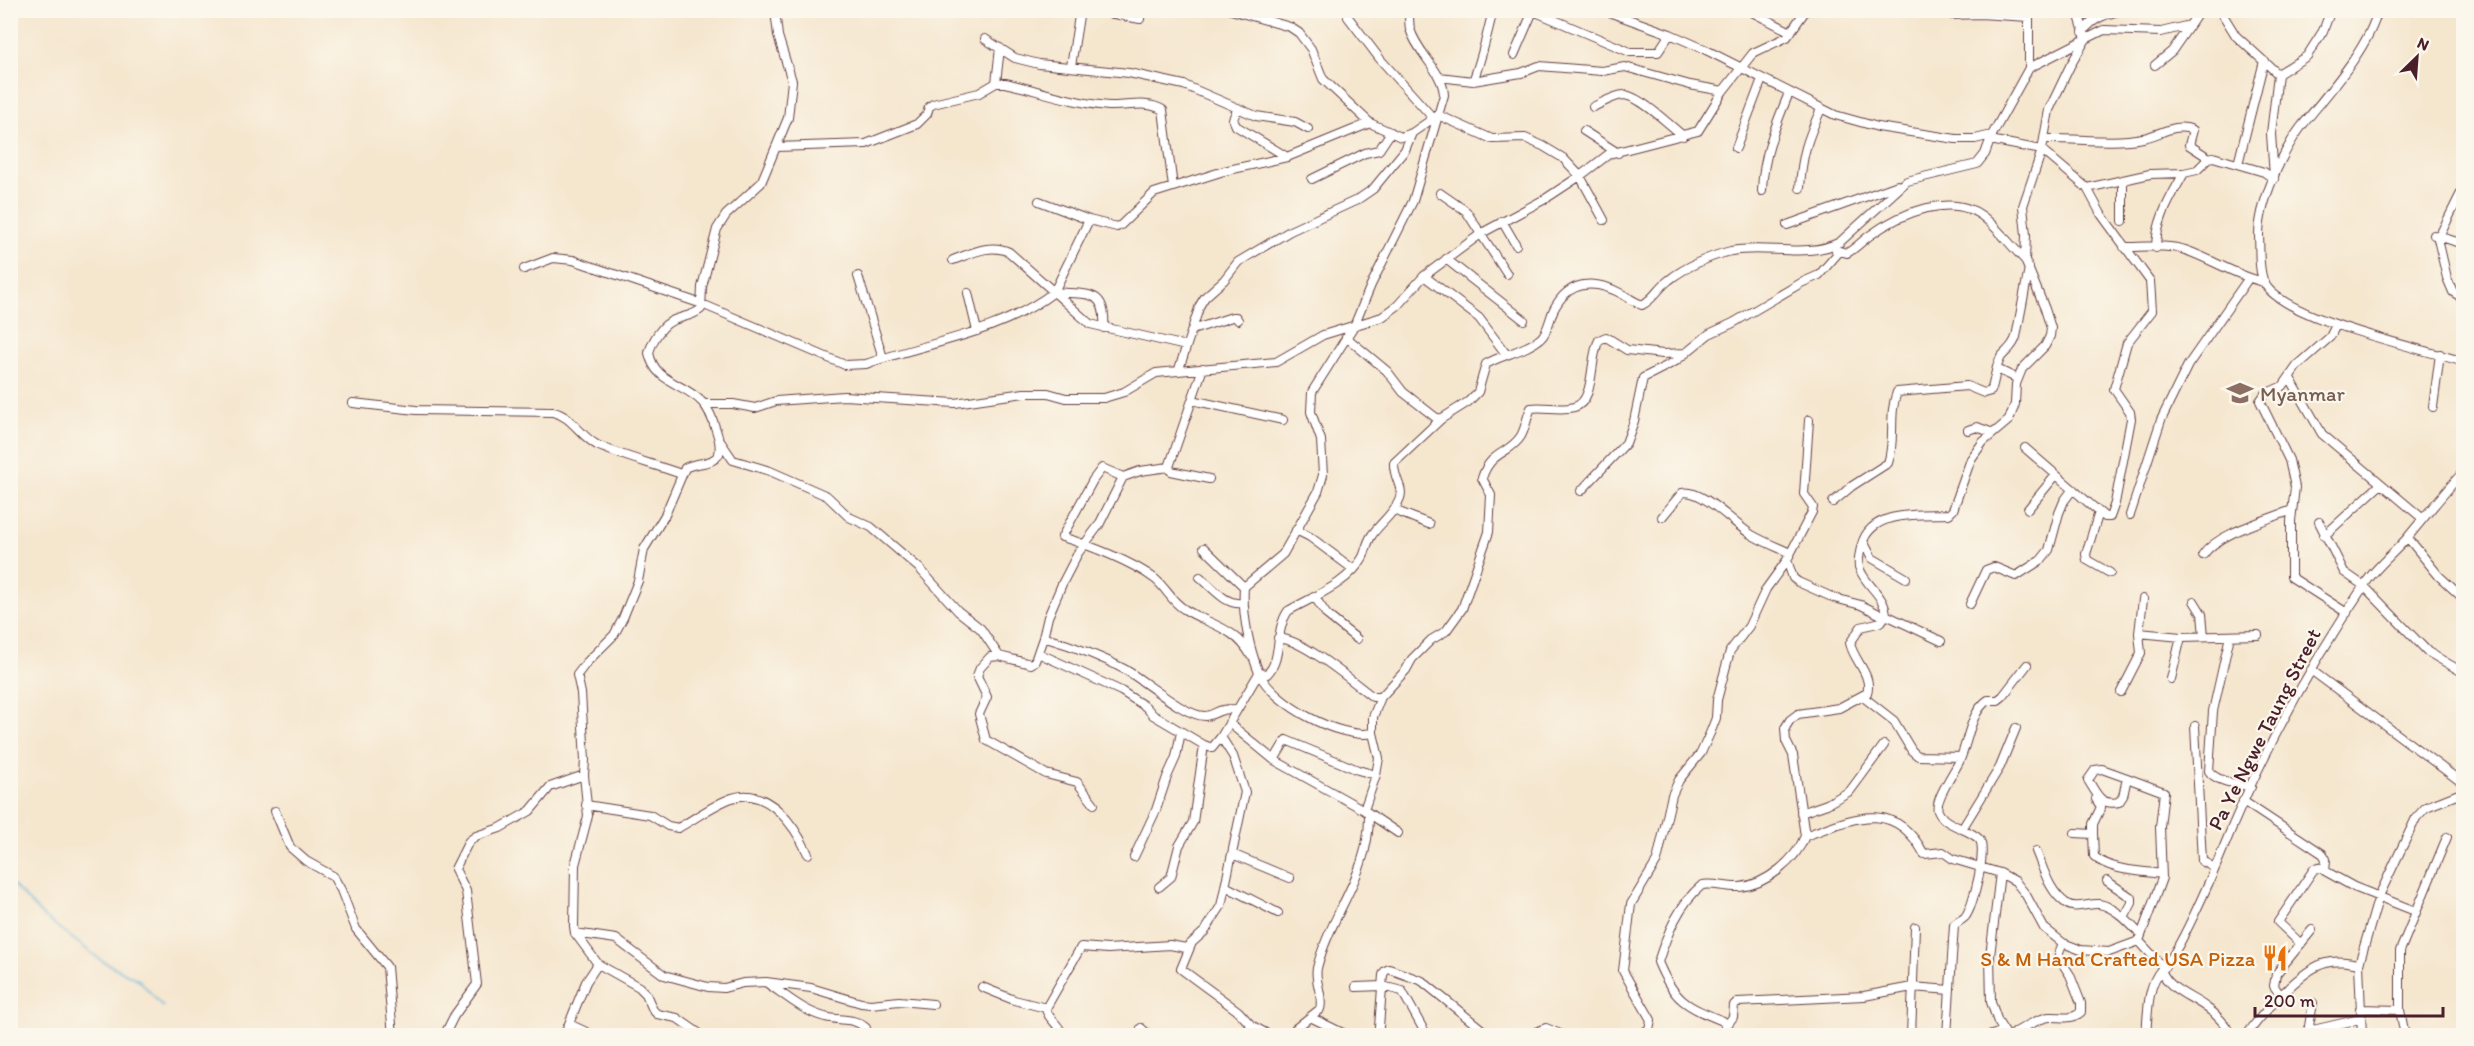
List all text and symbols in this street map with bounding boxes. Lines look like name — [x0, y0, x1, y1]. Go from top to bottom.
north arrow — [2387, 27, 2447, 87]
text: N — [2414, 33, 2432, 55]
school or university icon: Myanmar — [2225, 378, 2255, 408]
place label: Myanmar — [2260, 381, 2345, 406]
street label: Pa Ye Ngwe Taung Street — [2202, 624, 2326, 834]
restaurant icon: S & M Hand Crafted USA Pizza — [2260, 943, 2290, 973]
place label: S & M Hand Crafted USA Pizza — [1980, 946, 2255, 971]
scale bar — [2255, 980, 2442, 1018]
text: 200 m — [2264, 990, 2315, 1012]

